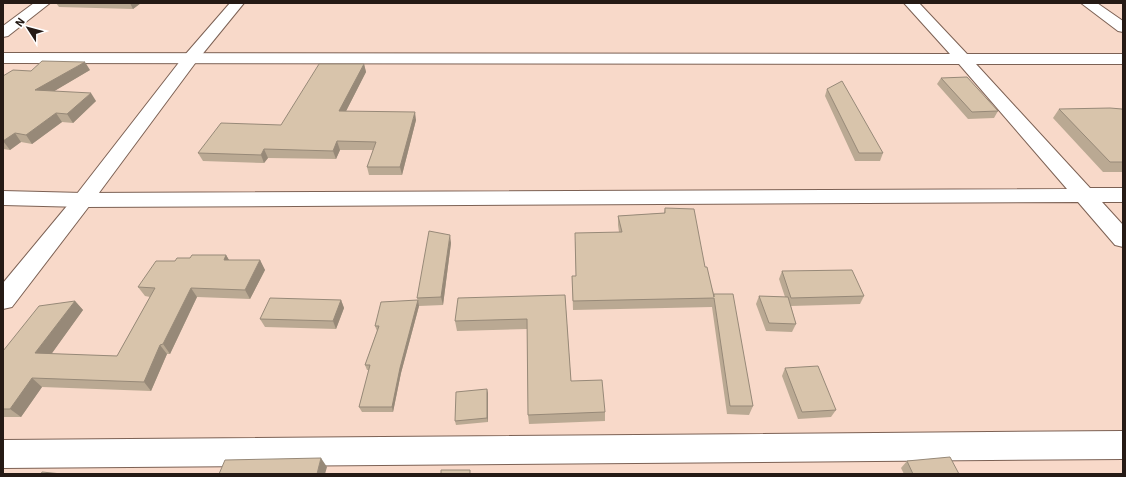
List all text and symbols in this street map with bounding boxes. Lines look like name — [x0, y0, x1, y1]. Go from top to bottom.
north arrow — [8, 8, 48, 48]
text: N — [12, 15, 28, 29]

